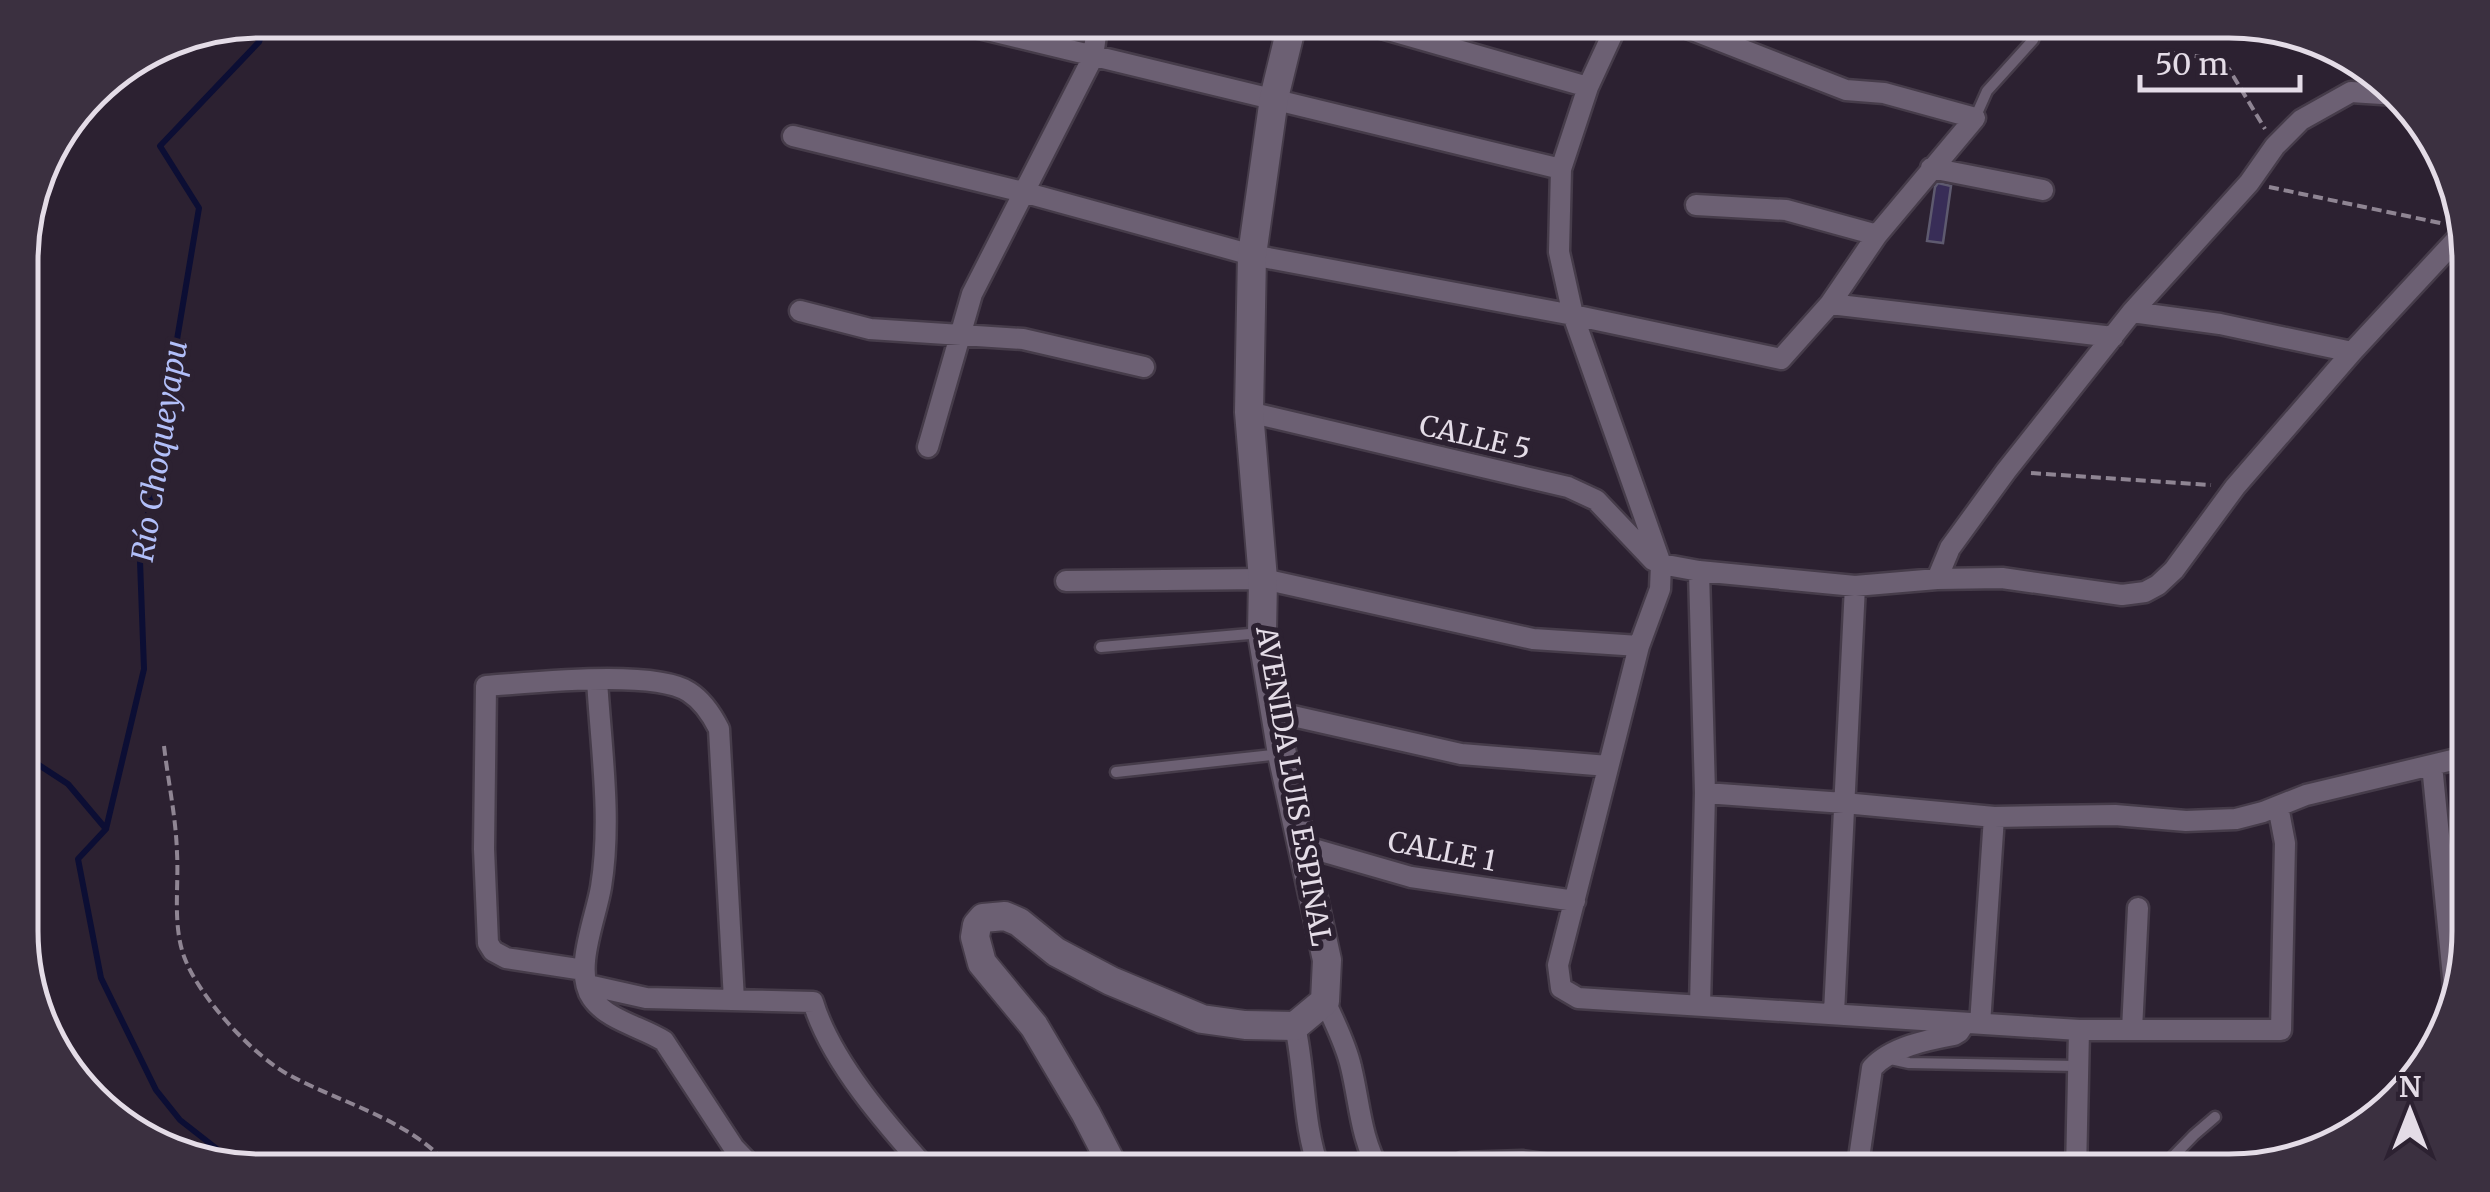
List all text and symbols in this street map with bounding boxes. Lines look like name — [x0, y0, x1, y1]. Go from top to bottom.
scale bar — [2140, 30, 2300, 92]
text: 50 m — [2155, 45, 2228, 83]
water label: Río Choqueyapu — [123, 337, 195, 564]
street label: CALLE 5 — [1416, 407, 1534, 467]
street label: AVENIDA LUIS ESPINAL — [1248, 622, 1340, 949]
street label: CALLE 1 — [1385, 823, 1499, 879]
north arrow — [2360, 1062, 2460, 1162]
text: N — [2399, 1069, 2421, 1105]

